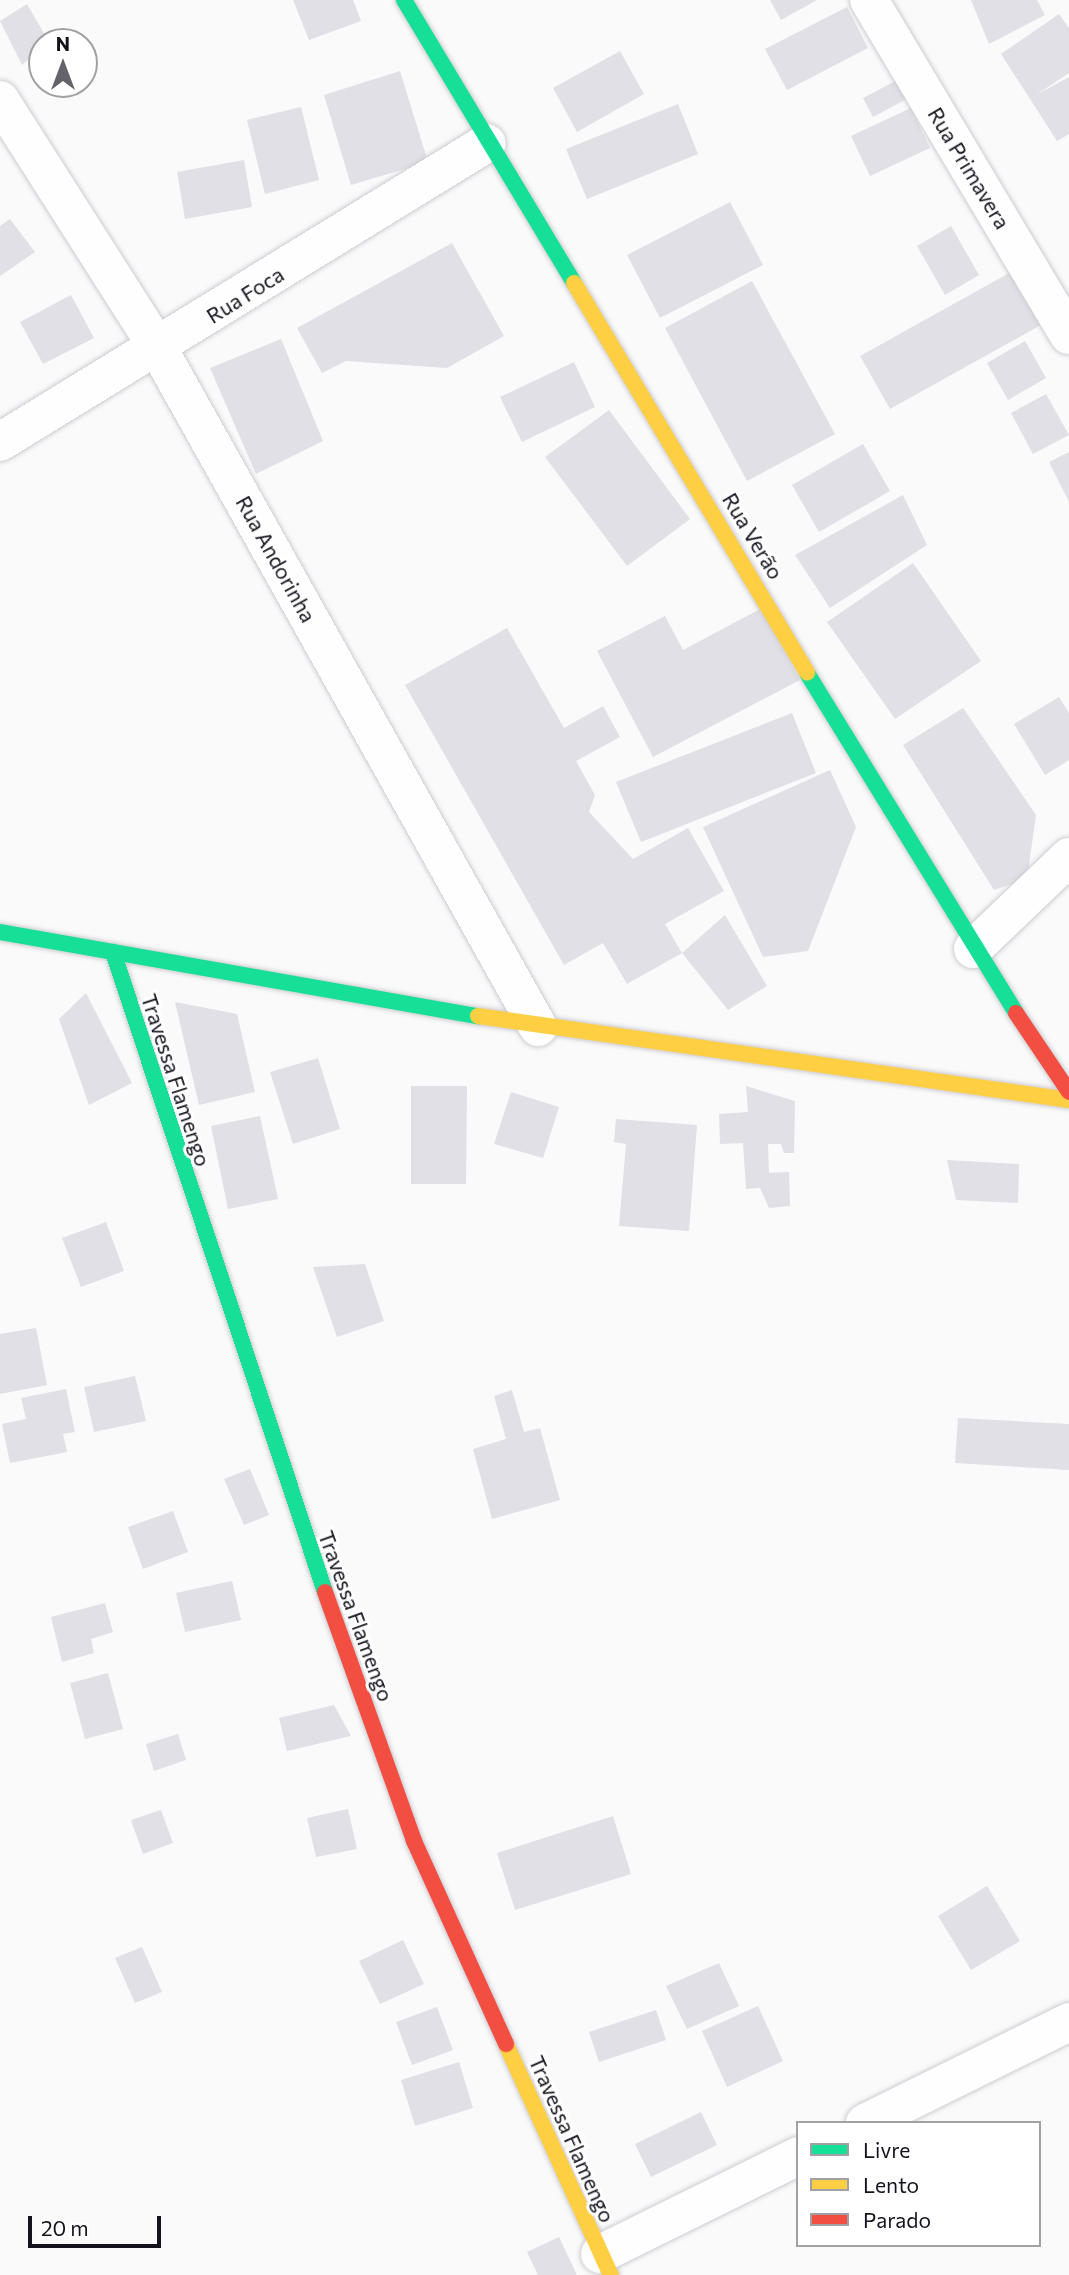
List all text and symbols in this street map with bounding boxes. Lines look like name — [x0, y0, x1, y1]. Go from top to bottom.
north arrow — [28, 28, 98, 98]
text: N — [56, 32, 70, 55]
street label: Rua Primavera — [923, 103, 1015, 233]
street label: Rua Foca — [202, 261, 288, 329]
street label: Rua Verão — [717, 488, 789, 584]
street label: Rua Andorinha — [231, 491, 321, 627]
street label: Travessa Flamengo — [136, 991, 216, 1169]
street label: Travessa Flamengo — [313, 1527, 399, 1705]
street label: Travessa Flamengo — [524, 2052, 620, 2226]
legend — [796, 2121, 1041, 2247]
text: Livre — [863, 2137, 910, 2162]
text: Lento — [863, 2172, 919, 2197]
scale bar — [32, 2202, 164, 2246]
text: Parado — [863, 2207, 931, 2232]
text: 20 m — [41, 2215, 89, 2240]

